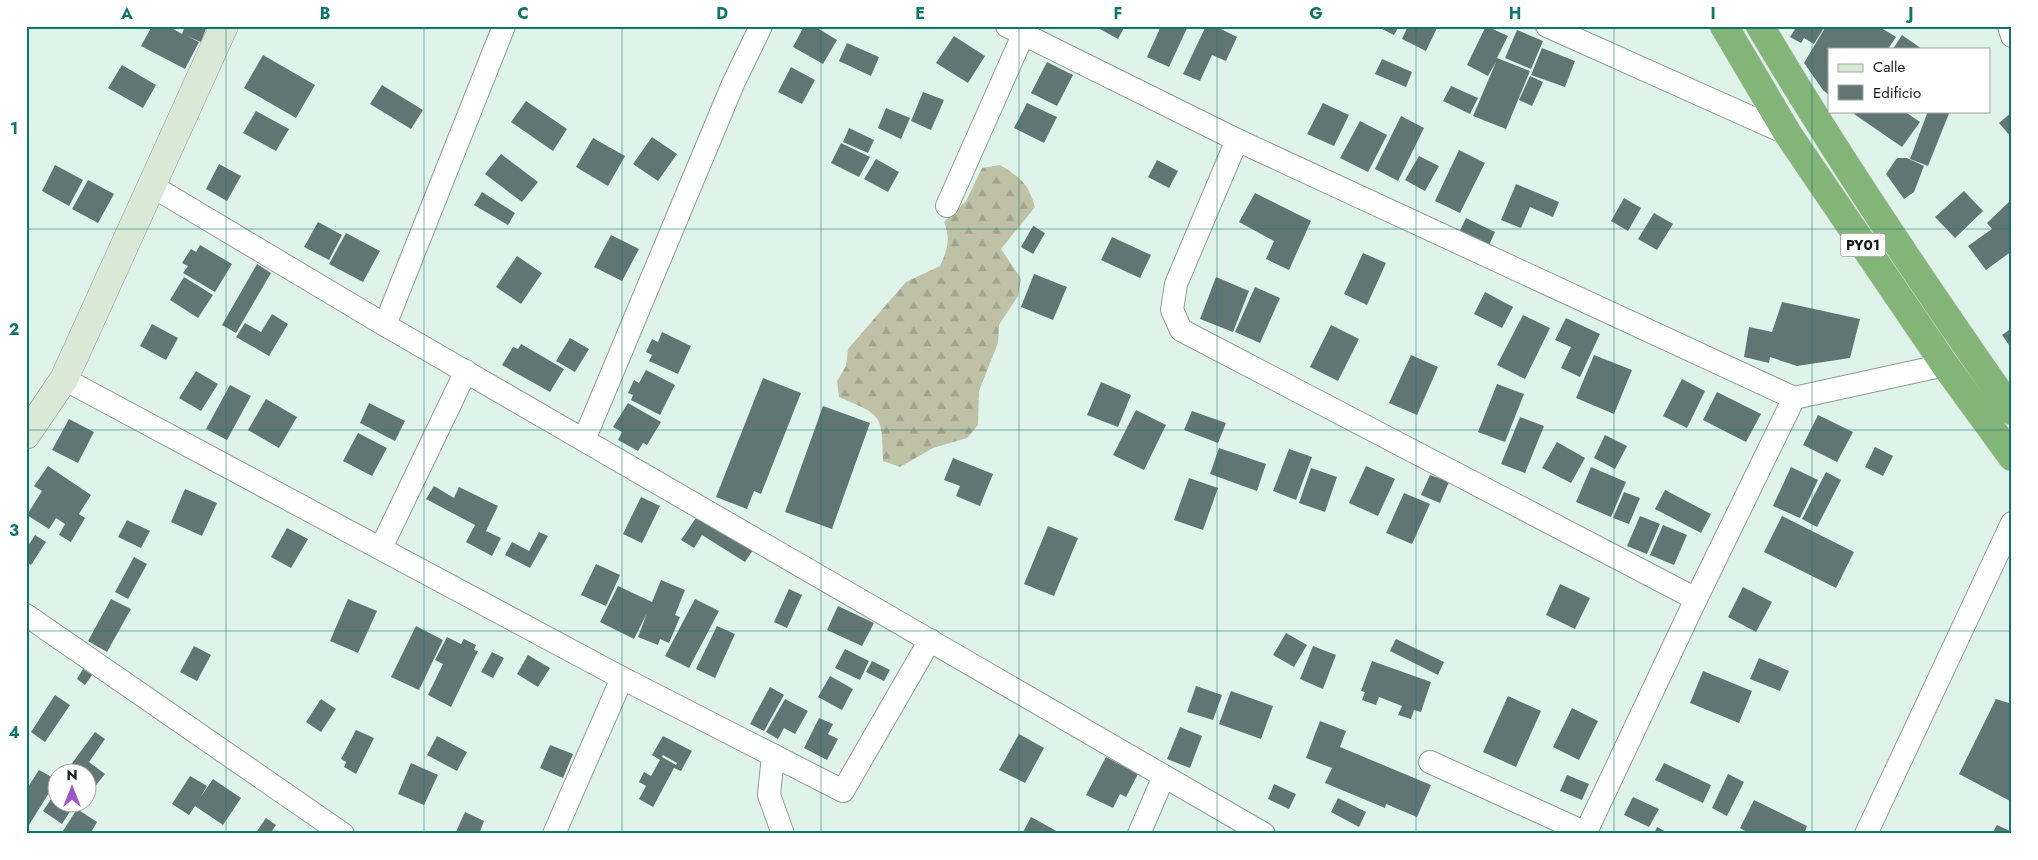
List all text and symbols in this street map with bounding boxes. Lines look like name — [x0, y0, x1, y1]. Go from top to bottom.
text: A — [120, 2, 133, 25]
text: B — [320, 2, 330, 25]
text: C — [517, 2, 529, 25]
text: D — [716, 2, 728, 25]
text: E — [915, 2, 925, 25]
text: F — [1114, 2, 1122, 25]
text: G — [1309, 2, 1323, 25]
text: H — [1509, 2, 1521, 25]
text: I — [1710, 2, 1716, 25]
text: J — [1905, 2, 1914, 25]
legend — [1828, 48, 1990, 112]
text: Calle — [1873, 56, 1905, 78]
text: Edificio — [1873, 82, 1921, 104]
text: 1 — [10, 117, 18, 140]
road number: PY01 — [1840, 234, 1886, 256]
text: 2 — [9, 318, 19, 341]
text: 3 — [9, 519, 19, 542]
text: 4 — [8, 721, 20, 744]
north arrow — [48, 762, 98, 812]
text: N — [66, 765, 78, 785]

